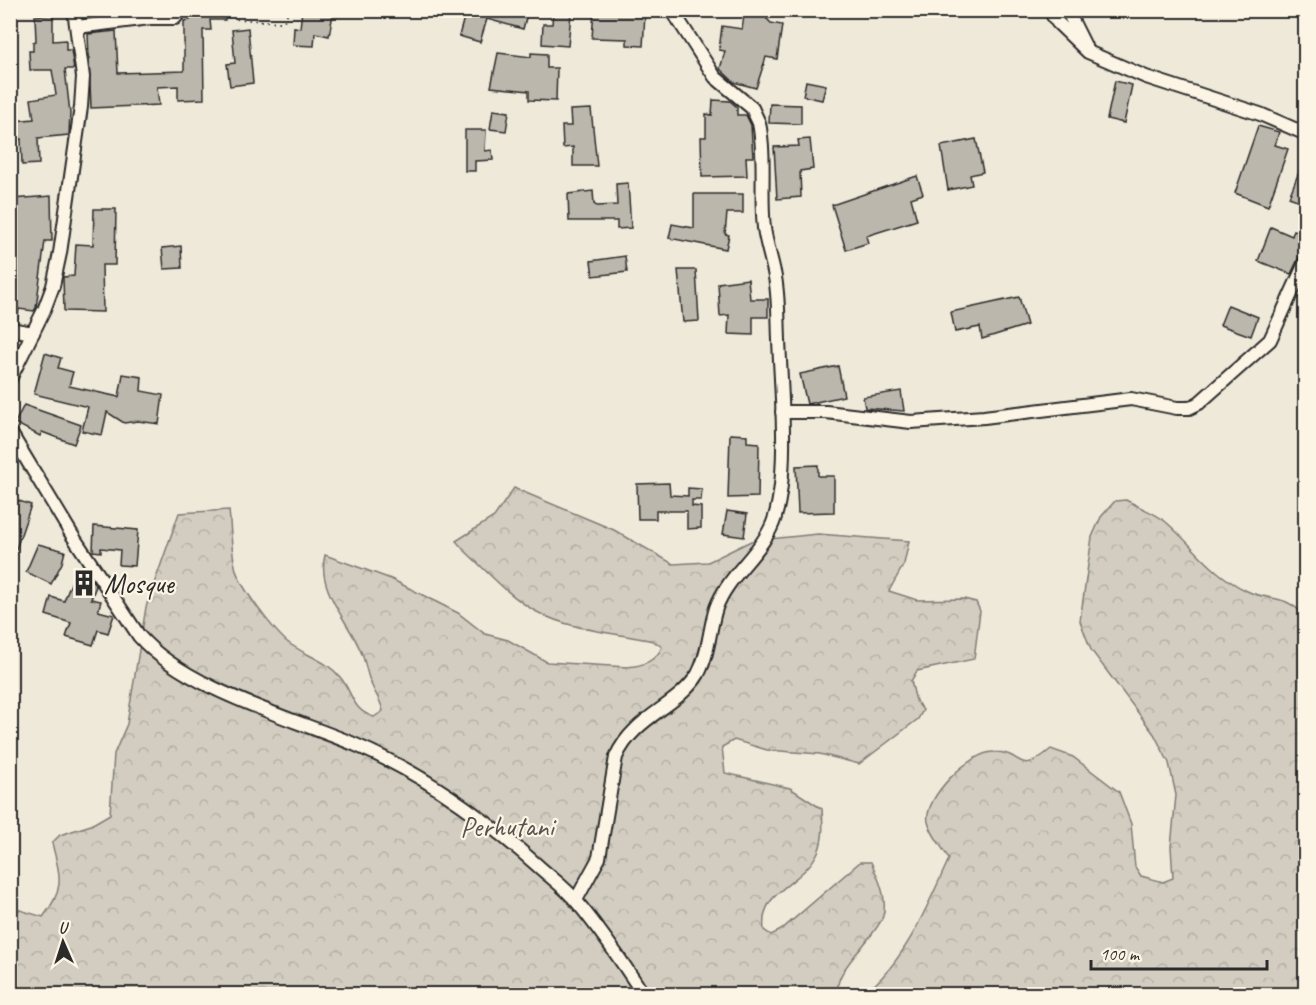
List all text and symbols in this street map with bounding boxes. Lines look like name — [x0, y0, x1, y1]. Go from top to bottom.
place label: Mosque — [104, 566, 176, 601]
building icon: Mosque — [69, 568, 99, 598]
park label: Perhutani — [460, 809, 557, 844]
north arrow — [33, 912, 93, 972]
text: U — [58, 918, 70, 938]
scale bar — [1091, 933, 1266, 971]
text: 100 m — [1100, 943, 1141, 965]

